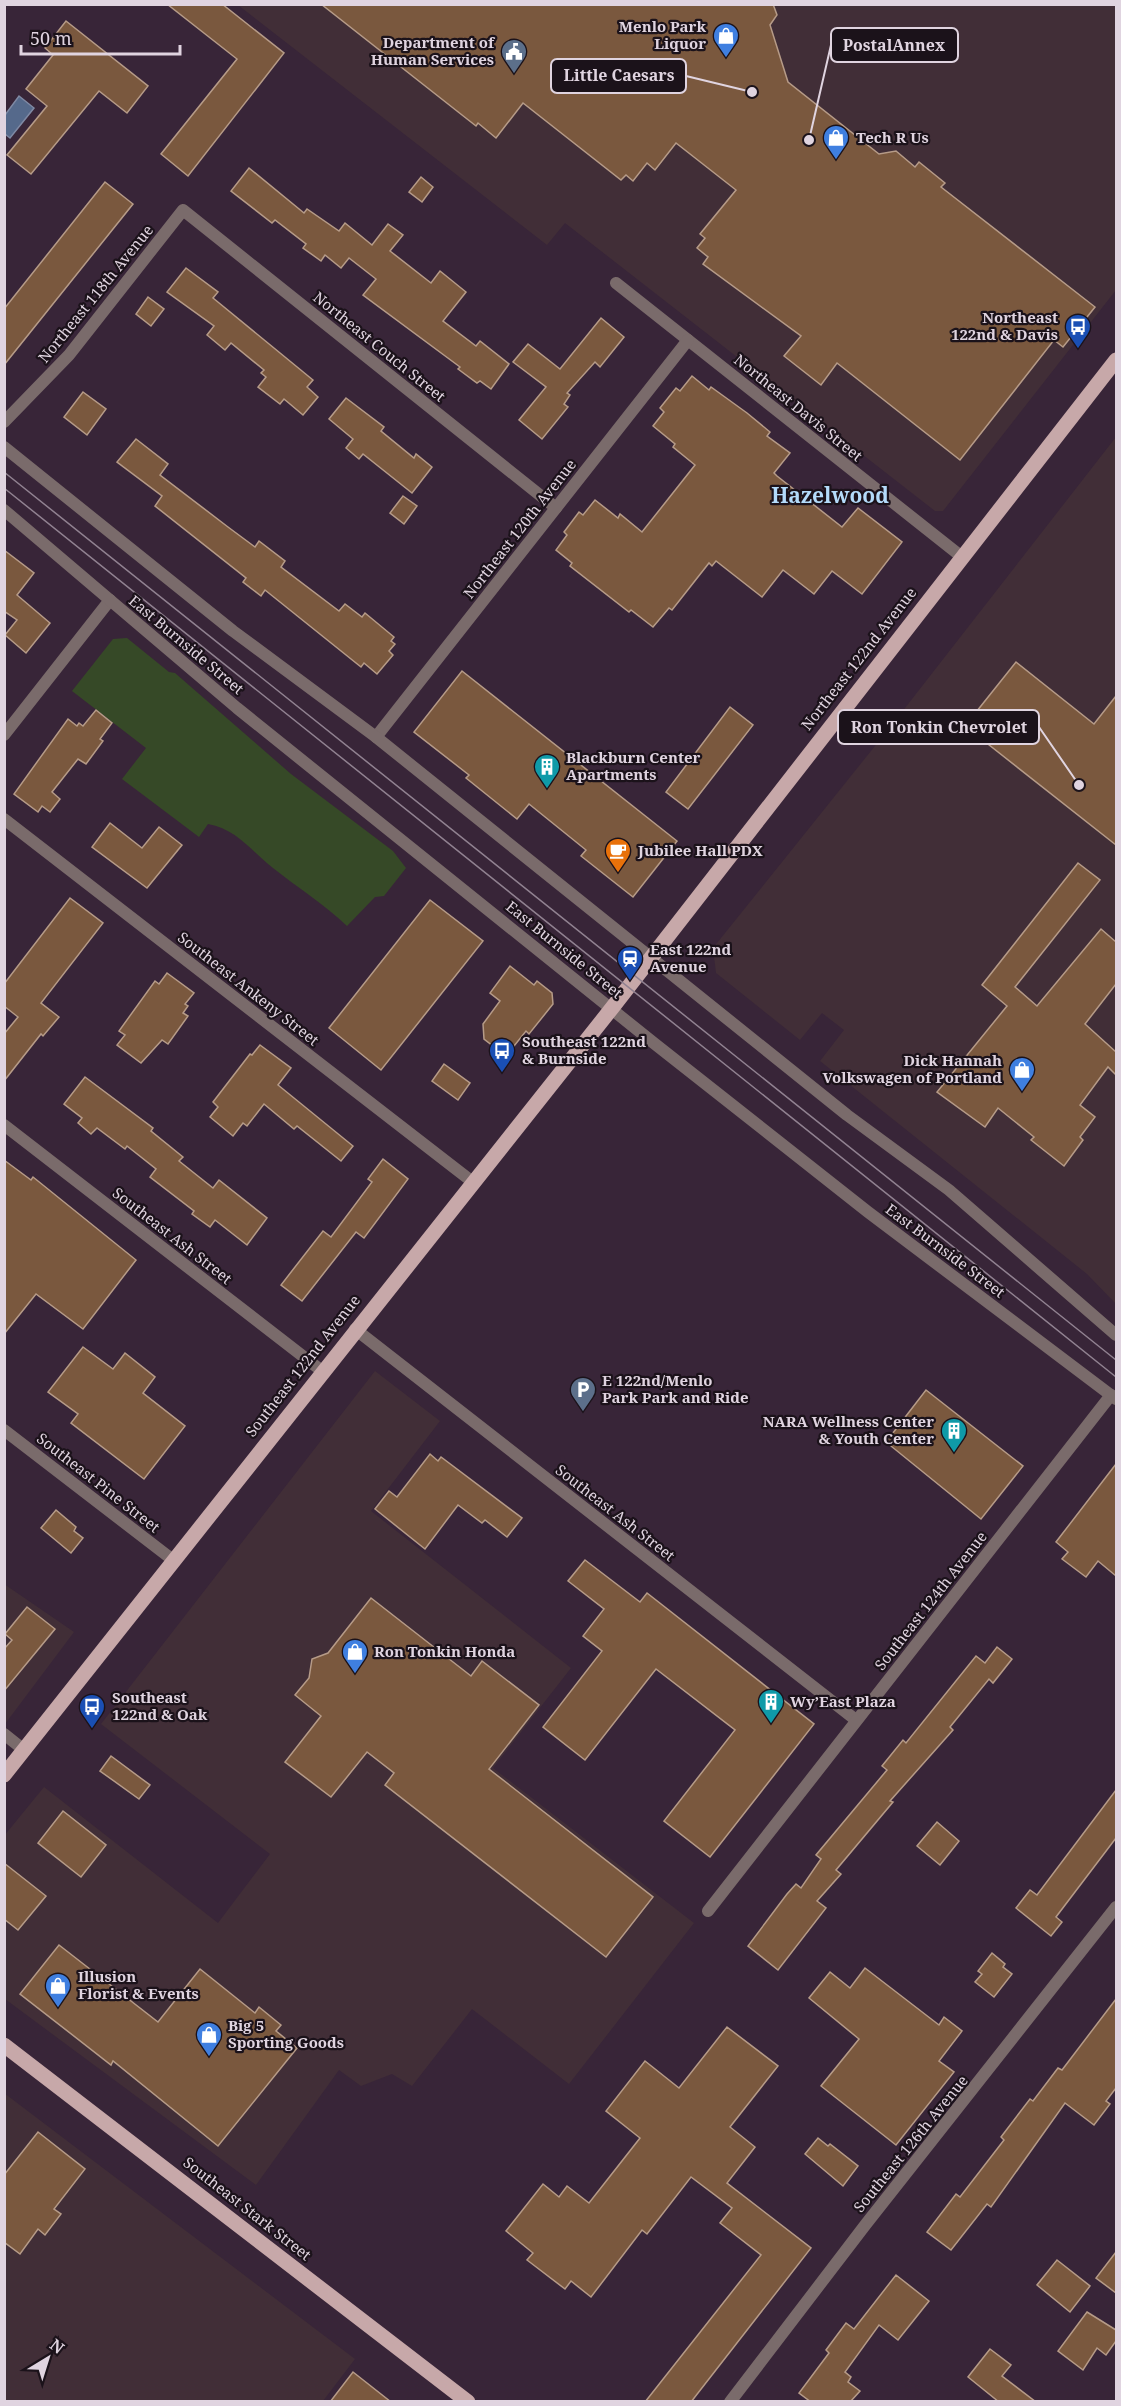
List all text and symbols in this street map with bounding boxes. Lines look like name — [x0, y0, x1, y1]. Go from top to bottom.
place label: Menlo Park Liquor — [619, 16, 706, 53]
scale bar — [21, 18, 180, 56]
shop icon: Menlo Park Liquor — [711, 21, 741, 59]
text: 50 m — [30, 26, 72, 50]
callout: PostalAnnex — [831, 28, 958, 62]
place label: Department of Human Services — [371, 32, 496, 69]
text: PostalAnnex — [843, 34, 946, 56]
public building icon: Department of Human Services — [499, 37, 529, 75]
callout: Little Caesars — [551, 59, 686, 93]
text: Little Caesars — [564, 64, 675, 86]
shop icon: Tech R Us — [821, 123, 851, 161]
place label: Tech R Us — [856, 127, 929, 147]
street label: Northeast 118th Avenue — [33, 220, 157, 366]
street label: Northeast Couch Street — [309, 287, 450, 406]
place label: Northeast 122nd & Davis — [951, 307, 1058, 344]
bus stop icon: Northeast 122nd & Davis — [1063, 312, 1093, 350]
street label: Northeast Davis Street — [730, 349, 867, 465]
street label: Northeast 120th Avenue — [458, 455, 580, 602]
district label: Hazelwood — [771, 481, 889, 509]
street label: Northeast 122nd Avenue — [796, 583, 920, 734]
street label: East Burnside Street — [125, 590, 248, 698]
callout: Ron Tonkin Chevrolet — [838, 710, 1039, 744]
text: Ron Tonkin Chevrolet — [851, 716, 1028, 738]
place label: Blackburn Center Apartments — [566, 747, 701, 784]
building icon: Blackburn Center Apartments — [532, 752, 562, 790]
cafe icon: Jubilee Hall PDX — [603, 836, 633, 874]
place label: Jubilee Hall PDX — [637, 840, 763, 860]
street label: East Burnside Street — [502, 896, 627, 1002]
street label: Southeast Ankeny Street — [174, 927, 323, 1050]
place label: East 122nd Avenue — [650, 939, 731, 976]
station icon: East 122nd Avenue — [615, 944, 645, 982]
place label: Southeast 122nd & Burnside — [522, 1031, 646, 1068]
bus stop icon: Southeast 122nd & Burnside — [487, 1036, 517, 1074]
place label: Dick Hannah Volkswagen of Portland — [823, 1050, 1002, 1087]
shop icon: Dick Hannah Volkswagen of Portland — [1007, 1055, 1037, 1093]
street label: Southeast Ash Street — [109, 1182, 236, 1288]
street label: East Burnside Street — [882, 1199, 1009, 1302]
street label: Southeast 122nd Avenue — [240, 1290, 364, 1441]
place label: E 122nd/Menlo Park Park and Ride — [602, 1370, 749, 1407]
parking icon: E 122nd/Menlo Park Park and Ride — [568, 1375, 598, 1413]
place label: NARA Wellness Center & Youth Center — [763, 1411, 934, 1448]
building icon: NARA Wellness Center & Youth Center — [939, 1416, 969, 1454]
street label: Southeast Pine Street — [33, 1428, 164, 1537]
street label: Southeast Ash Street — [552, 1459, 679, 1565]
street label: Southeast 124th Avenue — [870, 1527, 991, 1674]
shop icon: Ron Tonkin Honda — [340, 1637, 370, 1675]
place label: Ron Tonkin Honda — [374, 1641, 515, 1661]
place label: Southeast 122nd & Oak — [112, 1687, 208, 1724]
building icon: Wy’East Plaza — [756, 1687, 786, 1725]
place label: Wy’East Plaza — [790, 1691, 896, 1711]
bus stop icon: Southeast 122nd & Oak — [77, 1692, 107, 1730]
place label: Illusion Florist & Events — [78, 1966, 199, 2003]
shop icon: Illusion Florist & Events — [43, 1971, 73, 2009]
place label: Big 5 Sporting Goods — [228, 2015, 344, 2052]
shop icon: Big 5 Sporting Goods — [194, 2020, 224, 2058]
street label: Southeast 126th Avenue — [849, 2071, 972, 2216]
street label: Southeast Stark Street — [180, 2152, 316, 2264]
north arrow — [18, 2328, 78, 2388]
text: N — [45, 2334, 69, 2359]

